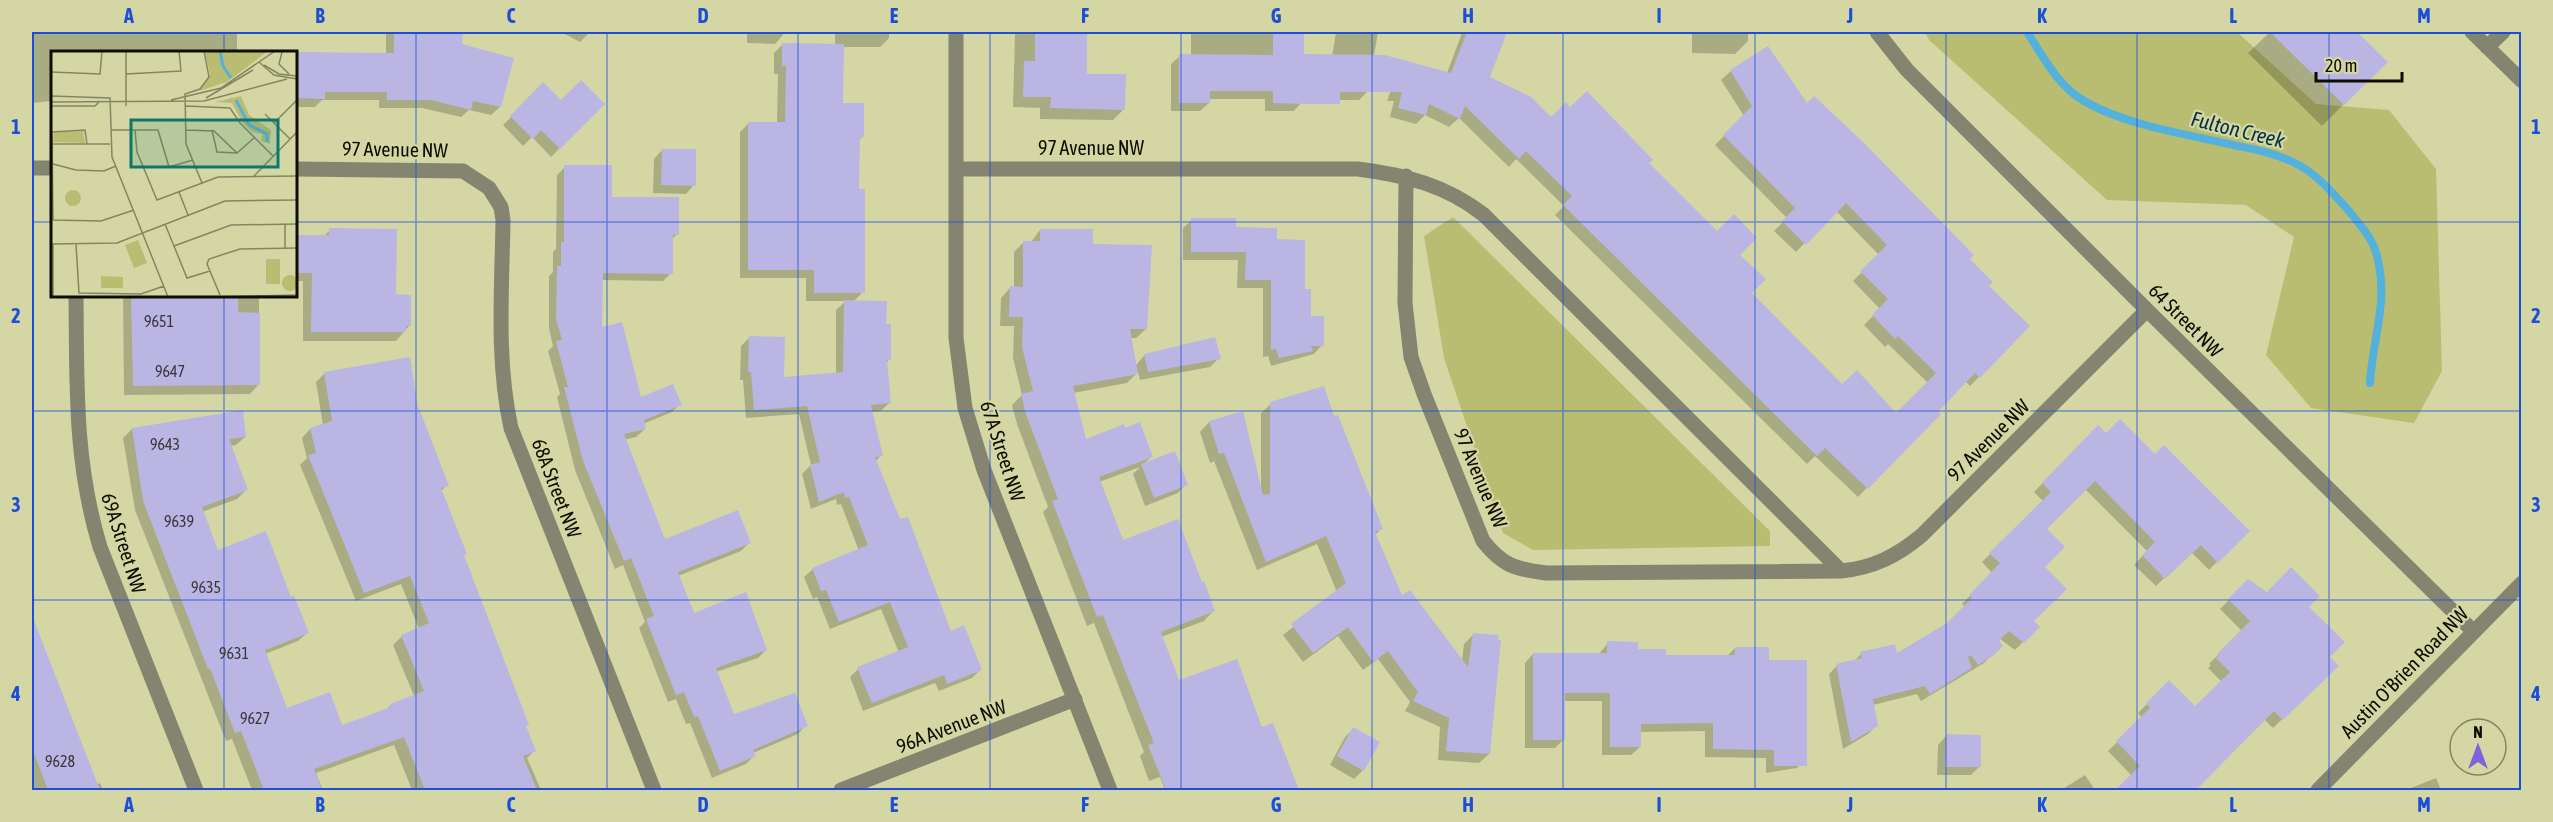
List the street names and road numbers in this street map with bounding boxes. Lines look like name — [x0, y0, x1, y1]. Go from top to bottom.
street label: 97 Avenue NW — [1038, 136, 1144, 159]
street label: 97 Avenue NW — [342, 137, 449, 161]
street label: 64 Street NW — [2144, 278, 2228, 362]
street label: 97 Avenue NW — [1942, 394, 2034, 486]
street label: 67A Street NW — [976, 398, 1030, 505]
street label: 97 Avenue NW — [1450, 425, 1512, 532]
street label: 68A Street NW — [528, 435, 587, 541]
street label: 69A Street NW — [97, 490, 151, 597]
street label: Austin O'Brien Road NW — [2336, 601, 2473, 742]
street label: 96A Avenue NW — [893, 694, 1010, 757]

